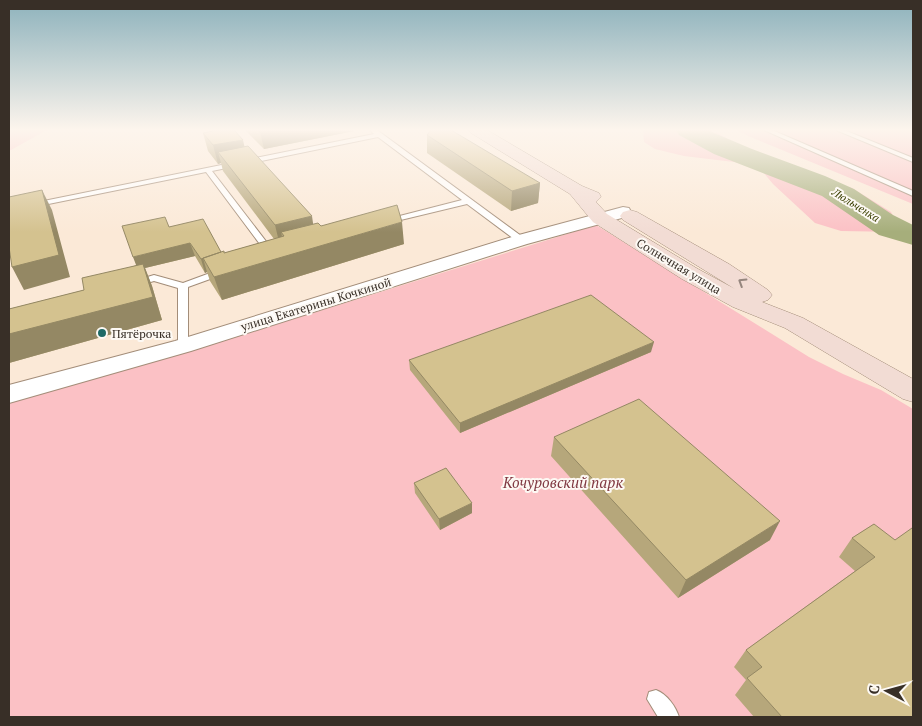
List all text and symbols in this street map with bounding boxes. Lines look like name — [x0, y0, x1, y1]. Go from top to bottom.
water label: Люльченка — [829, 184, 882, 225]
street label: Солнечная улица — [634, 235, 724, 297]
street label: улица Екатерины Кочкиной — [238, 274, 393, 334]
one-way arrow — [738, 279, 748, 288]
place label: Пятёрочка — [112, 326, 171, 341]
marker: Пятёрочка — [96, 327, 108, 339]
park label: Кочуровский парк — [502, 472, 623, 492]
north arrow — [862, 666, 912, 716]
text: С — [864, 684, 883, 695]

